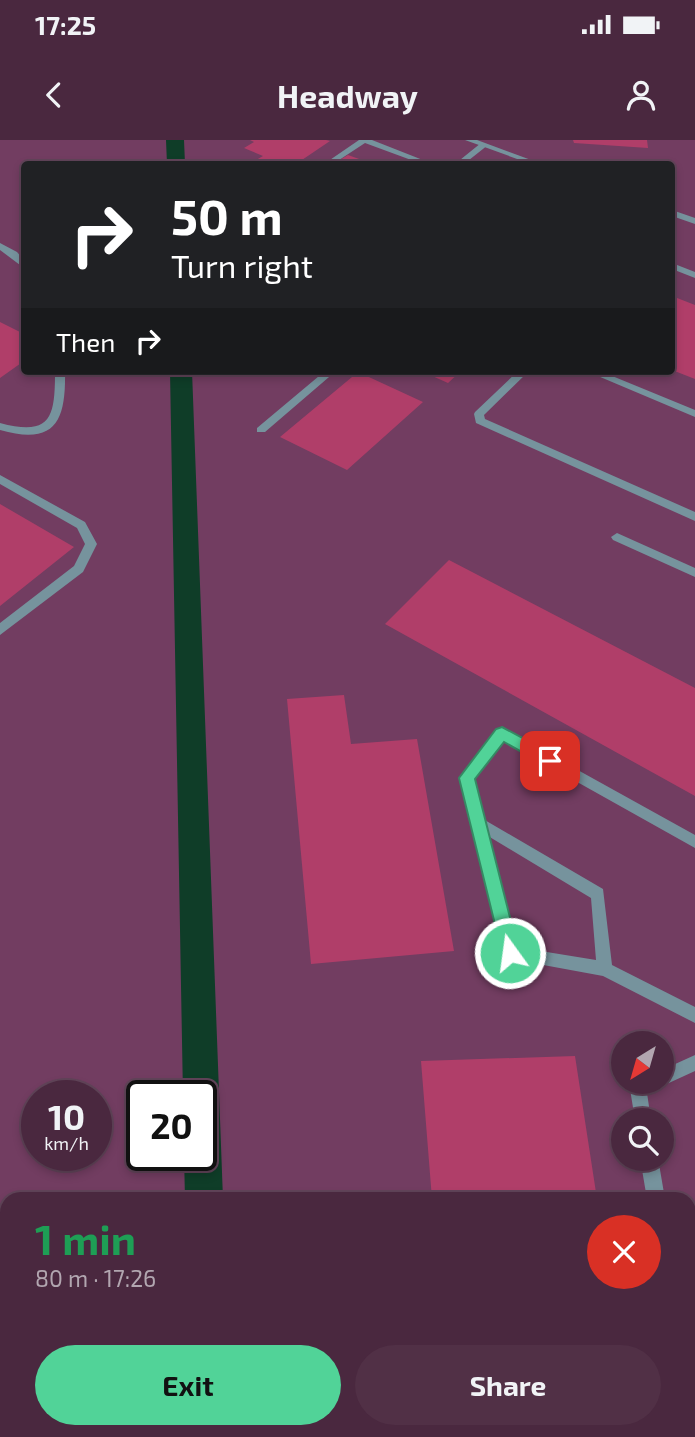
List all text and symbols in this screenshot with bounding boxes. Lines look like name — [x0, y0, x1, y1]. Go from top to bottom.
text: 17:25 — [35, 9, 96, 40]
icon: back — [35, 76, 73, 114]
text: Headway — [277, 76, 418, 114]
icon: person — [622, 76, 660, 114]
text: 50 m — [171, 186, 283, 245]
icon: right — [56, 189, 147, 280]
text: Turn right — [171, 246, 313, 284]
icon: right — [129, 322, 167, 360]
text: Then — [56, 326, 115, 357]
pin — [520, 731, 580, 791]
icon: arrive — [531, 742, 569, 780]
position arrow — [473, 916, 547, 990]
north arrow — [611, 1031, 674, 1094]
map controls — [611, 1031, 674, 1171]
speed limit sign: 20 — [126, 1080, 217, 1171]
text: 10 — [48, 1095, 85, 1137]
button: search — [611, 1108, 674, 1171]
text: km/h — [44, 1132, 89, 1154]
text: 1 min — [35, 1213, 136, 1263]
button: close — [587, 1215, 661, 1289]
text: 80 m · 17:26 — [35, 1264, 156, 1292]
button: Exit — [35, 1345, 341, 1425]
button: Share — [355, 1345, 661, 1425]

